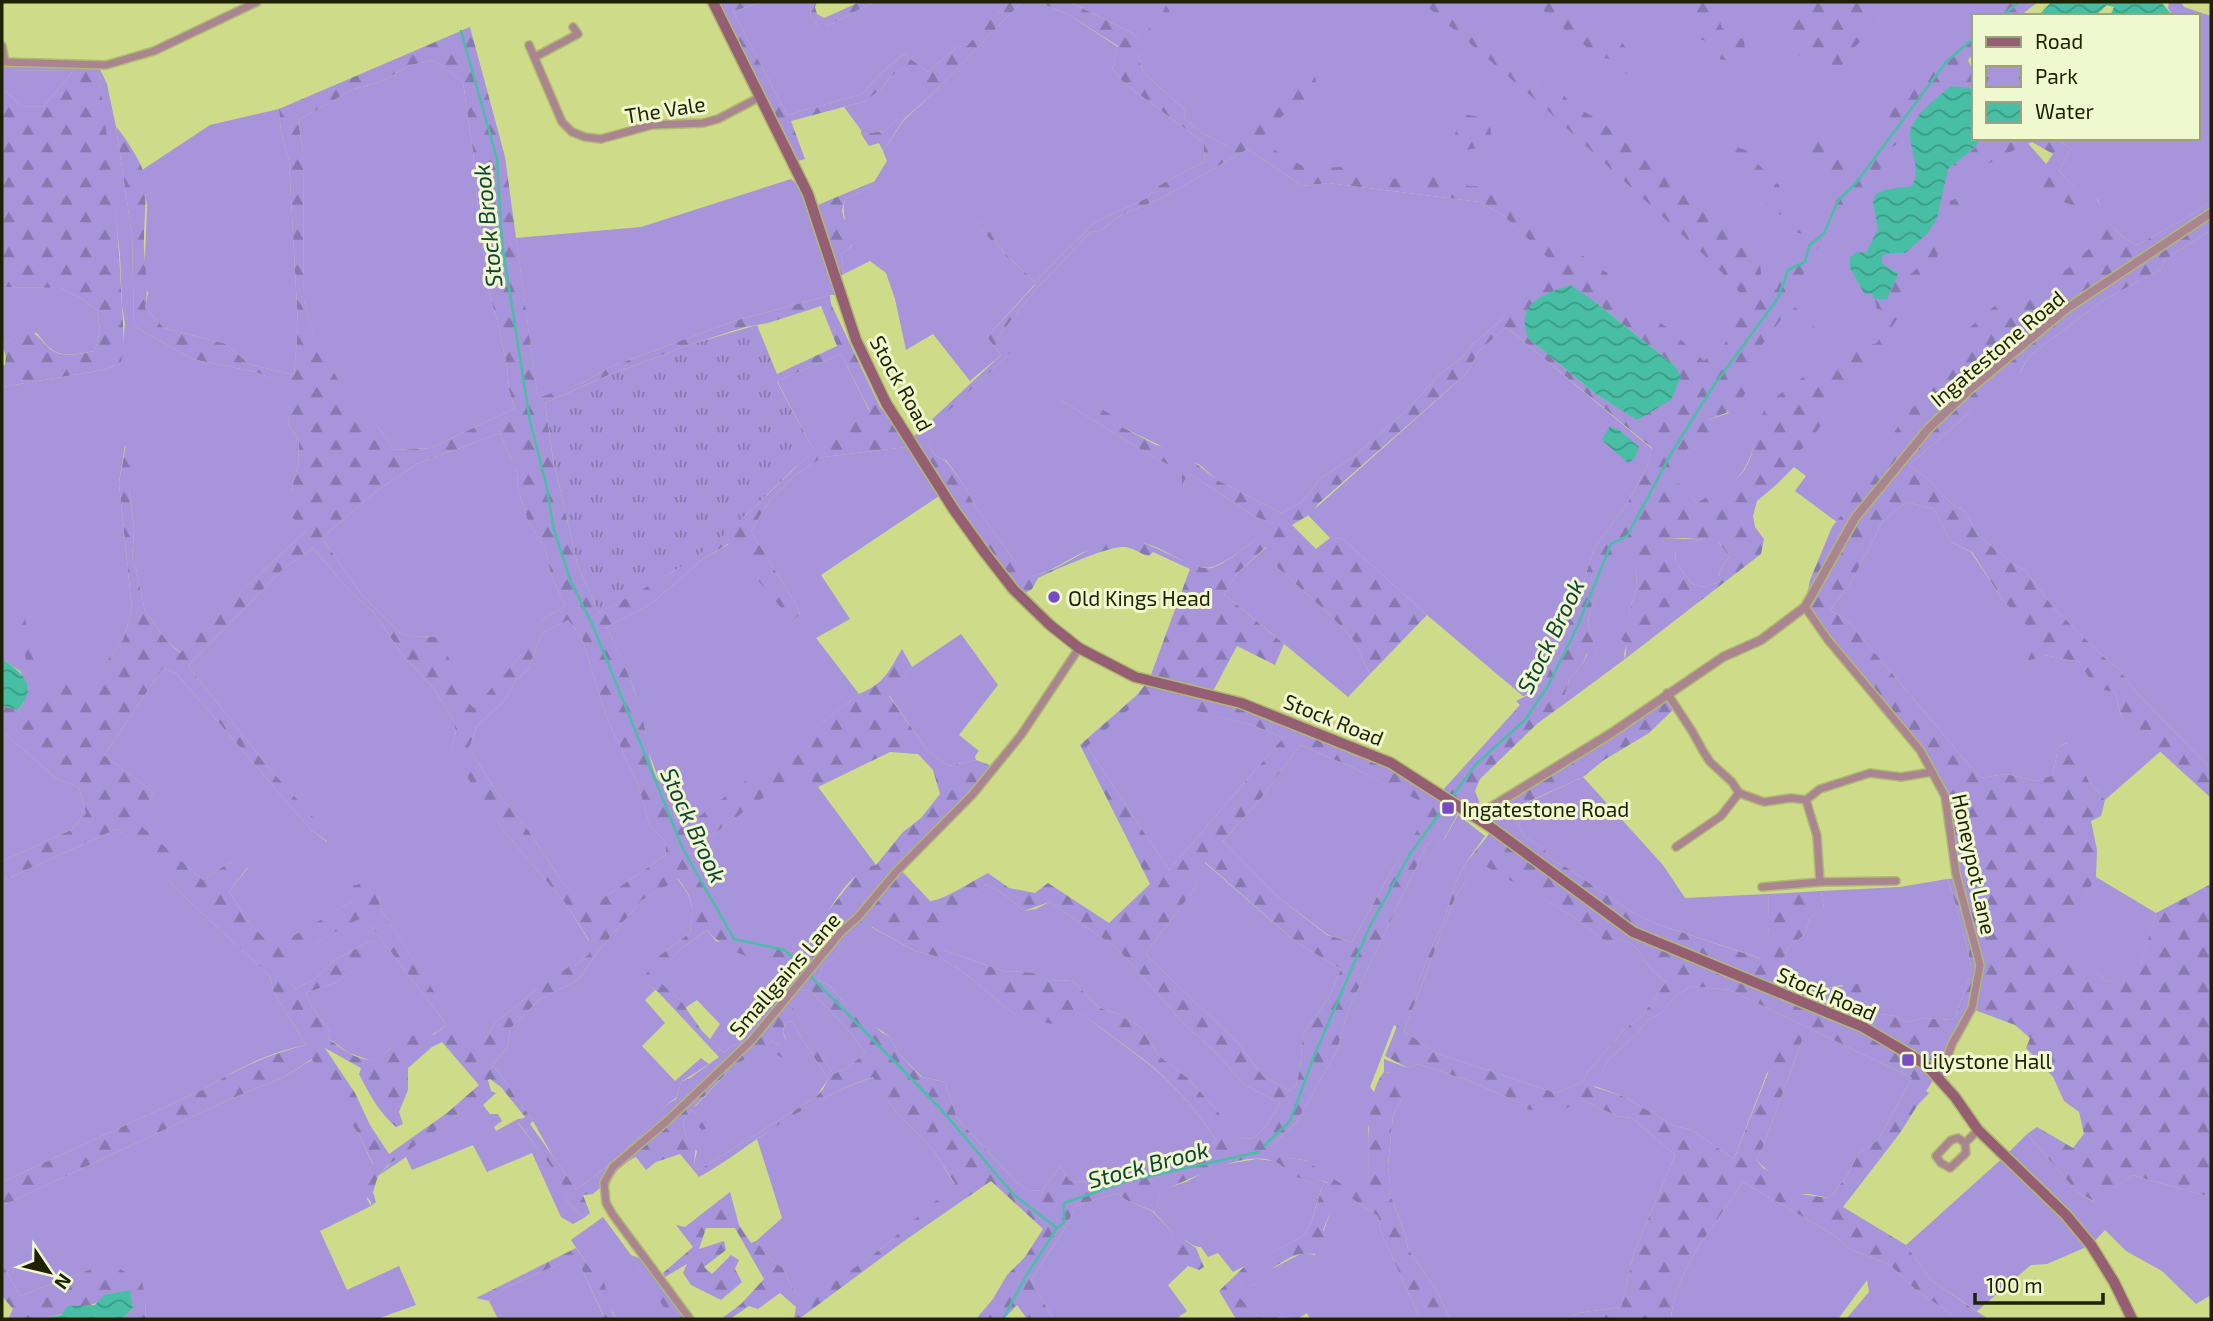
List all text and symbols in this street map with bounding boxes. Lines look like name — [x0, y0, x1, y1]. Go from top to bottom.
legend — [1972, 14, 2199, 140]
text: Road — [2035, 28, 2083, 53]
text: Park — [2035, 63, 2078, 88]
street label: The Vale — [623, 90, 707, 128]
text: Water — [2035, 98, 2094, 123]
water label: Stock Brook — [467, 163, 507, 289]
street label: Ingatestone Road — [1925, 285, 2069, 411]
street label: Stock Road — [866, 331, 938, 435]
water label: Stock Brook — [1510, 574, 1590, 698]
place label: Old Kings Head — [1068, 585, 1211, 610]
marker: Old Kings Head — [1046, 589, 1062, 605]
street label: Stock Road — [1280, 688, 1388, 750]
water label: Stock Brook — [655, 763, 733, 887]
street label: Honeypot Lane — [1948, 791, 2002, 937]
place label: Ingatestone Road — [1462, 796, 1629, 821]
marker: Ingatestone Road — [1440, 800, 1456, 816]
street label: Smallgains Lane — [723, 907, 845, 1041]
street label: Stock Road — [1774, 961, 1880, 1025]
place label: Lilystone Hall — [1922, 1048, 2052, 1073]
marker: Lilystone Hall — [1900, 1052, 1916, 1068]
water label: Stock Brook — [1085, 1134, 1211, 1194]
north arrow — [14, 1237, 84, 1307]
scale bar — [1975, 1262, 2103, 1306]
text: N — [50, 1270, 77, 1294]
text: 100 m — [1986, 1272, 2043, 1297]

